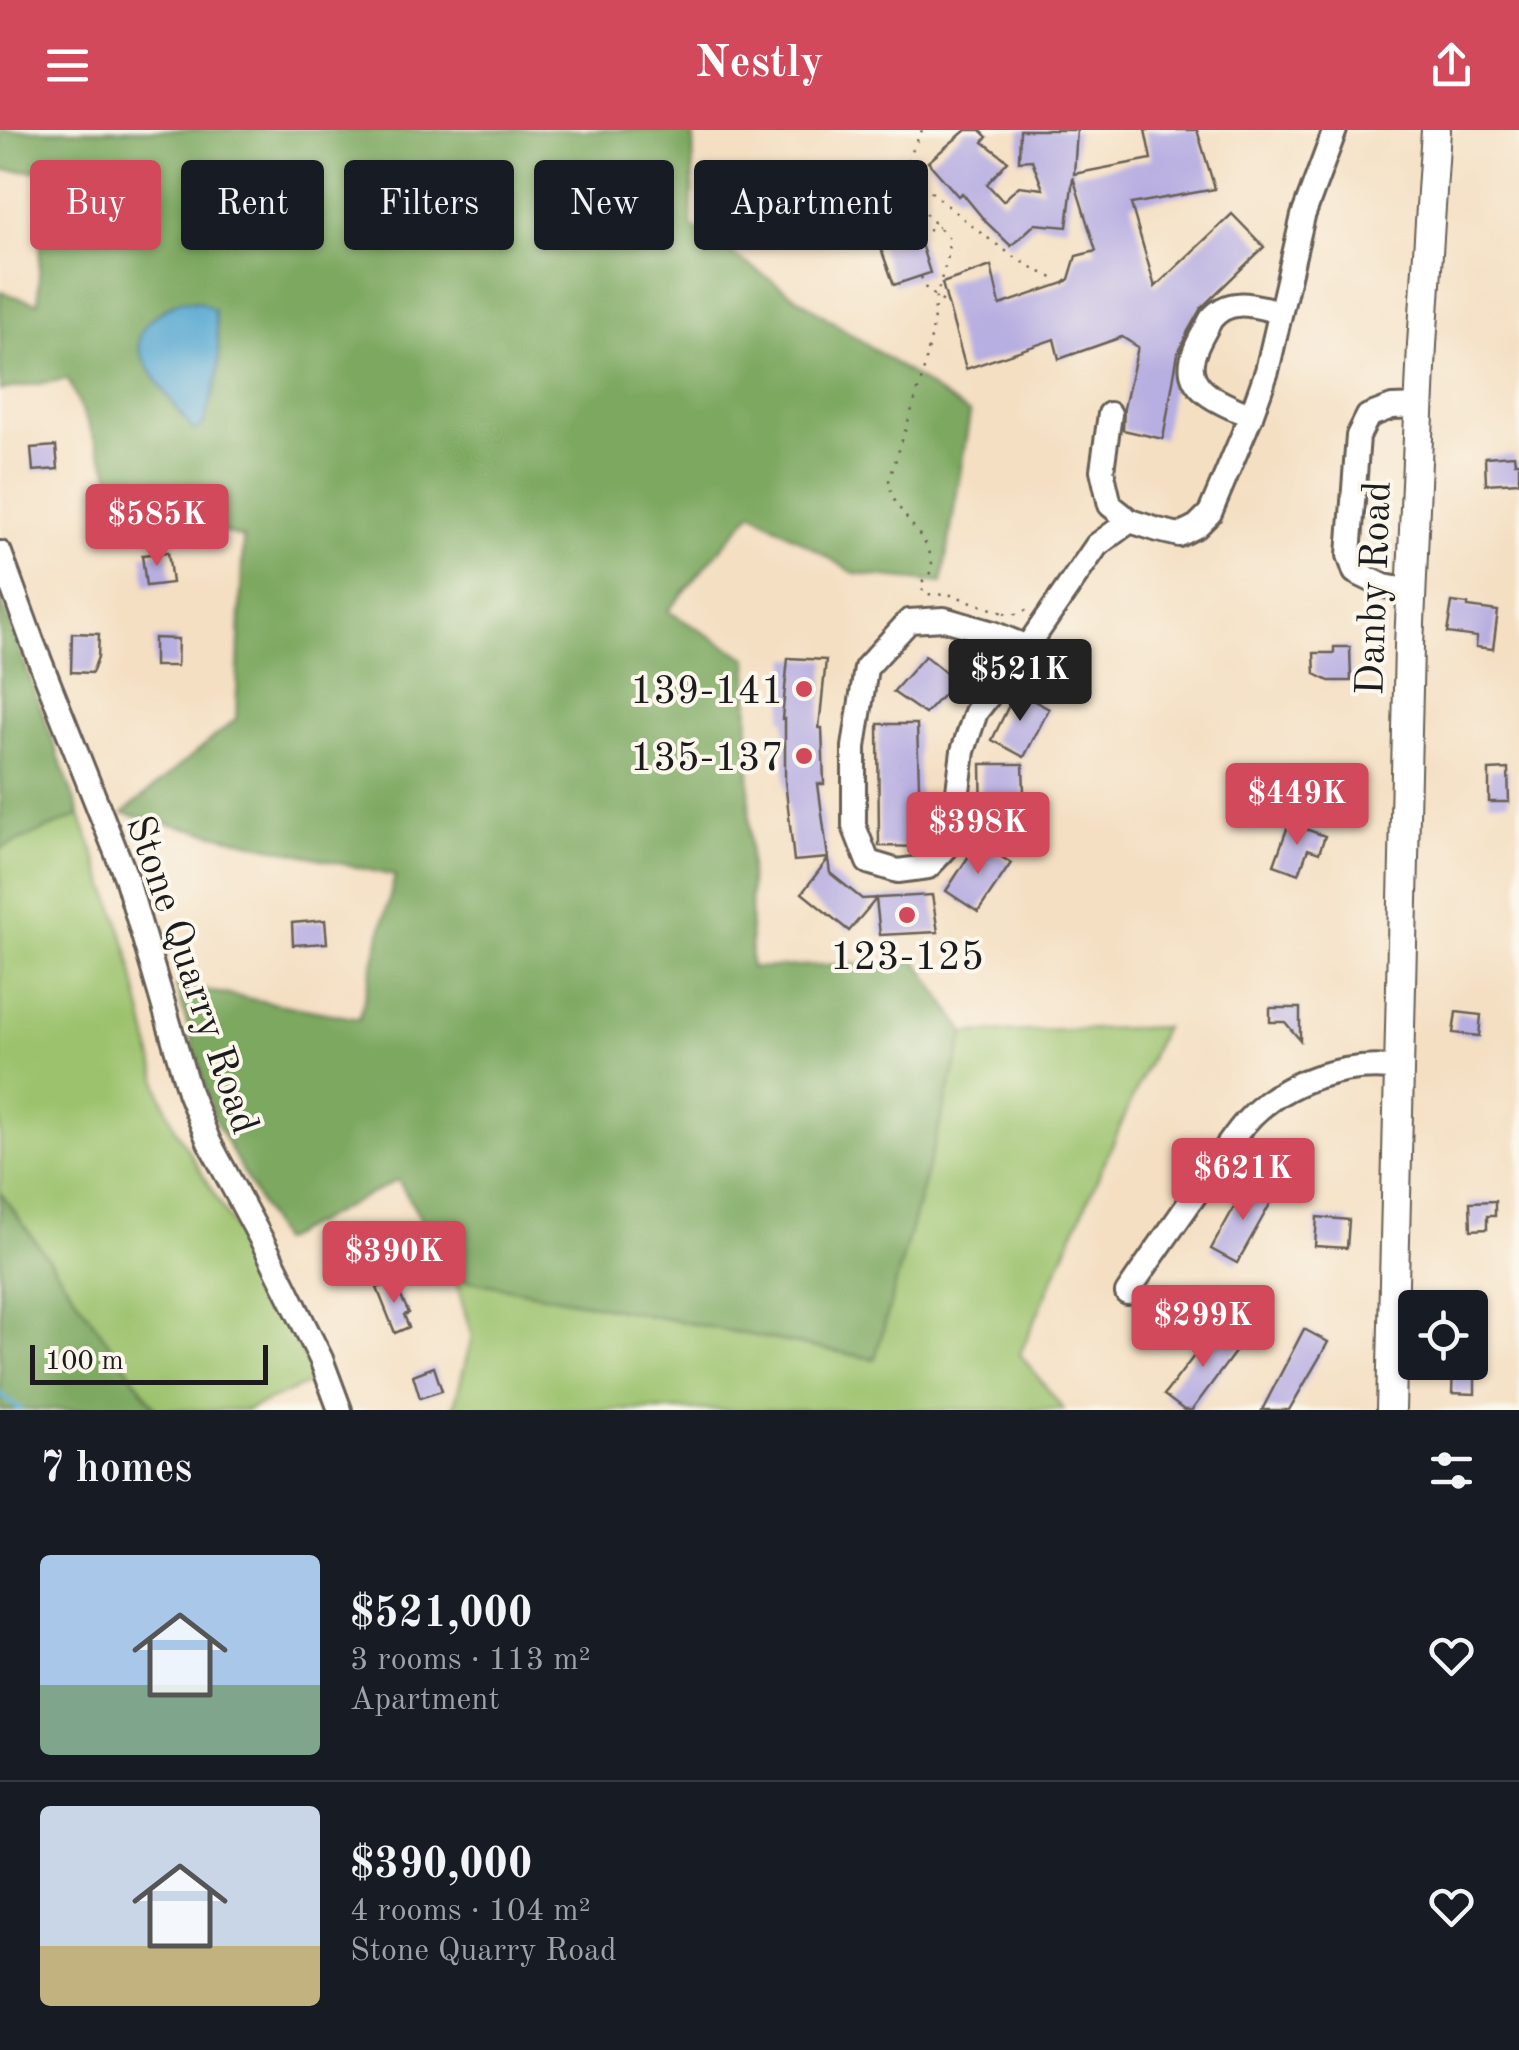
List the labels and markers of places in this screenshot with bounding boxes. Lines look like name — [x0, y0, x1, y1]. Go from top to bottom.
pin: $585K — [87, 484, 227, 569]
pin: $521K — [950, 639, 1090, 724]
place label: 139-141 — [630, 673, 784, 713]
marker: 139-141 — [793, 678, 815, 700]
place label: 135-137 — [630, 740, 784, 780]
marker: 135-137 — [793, 745, 815, 767]
pin: $449K — [1227, 763, 1367, 848]
pin: $398K — [908, 792, 1048, 877]
marker: 123-125 — [896, 904, 918, 926]
place label: 123-125 — [830, 939, 984, 979]
pin: $621K — [1173, 1138, 1313, 1223]
pin: $390K — [324, 1221, 464, 1306]
pin: $299K — [1133, 1285, 1273, 1370]

